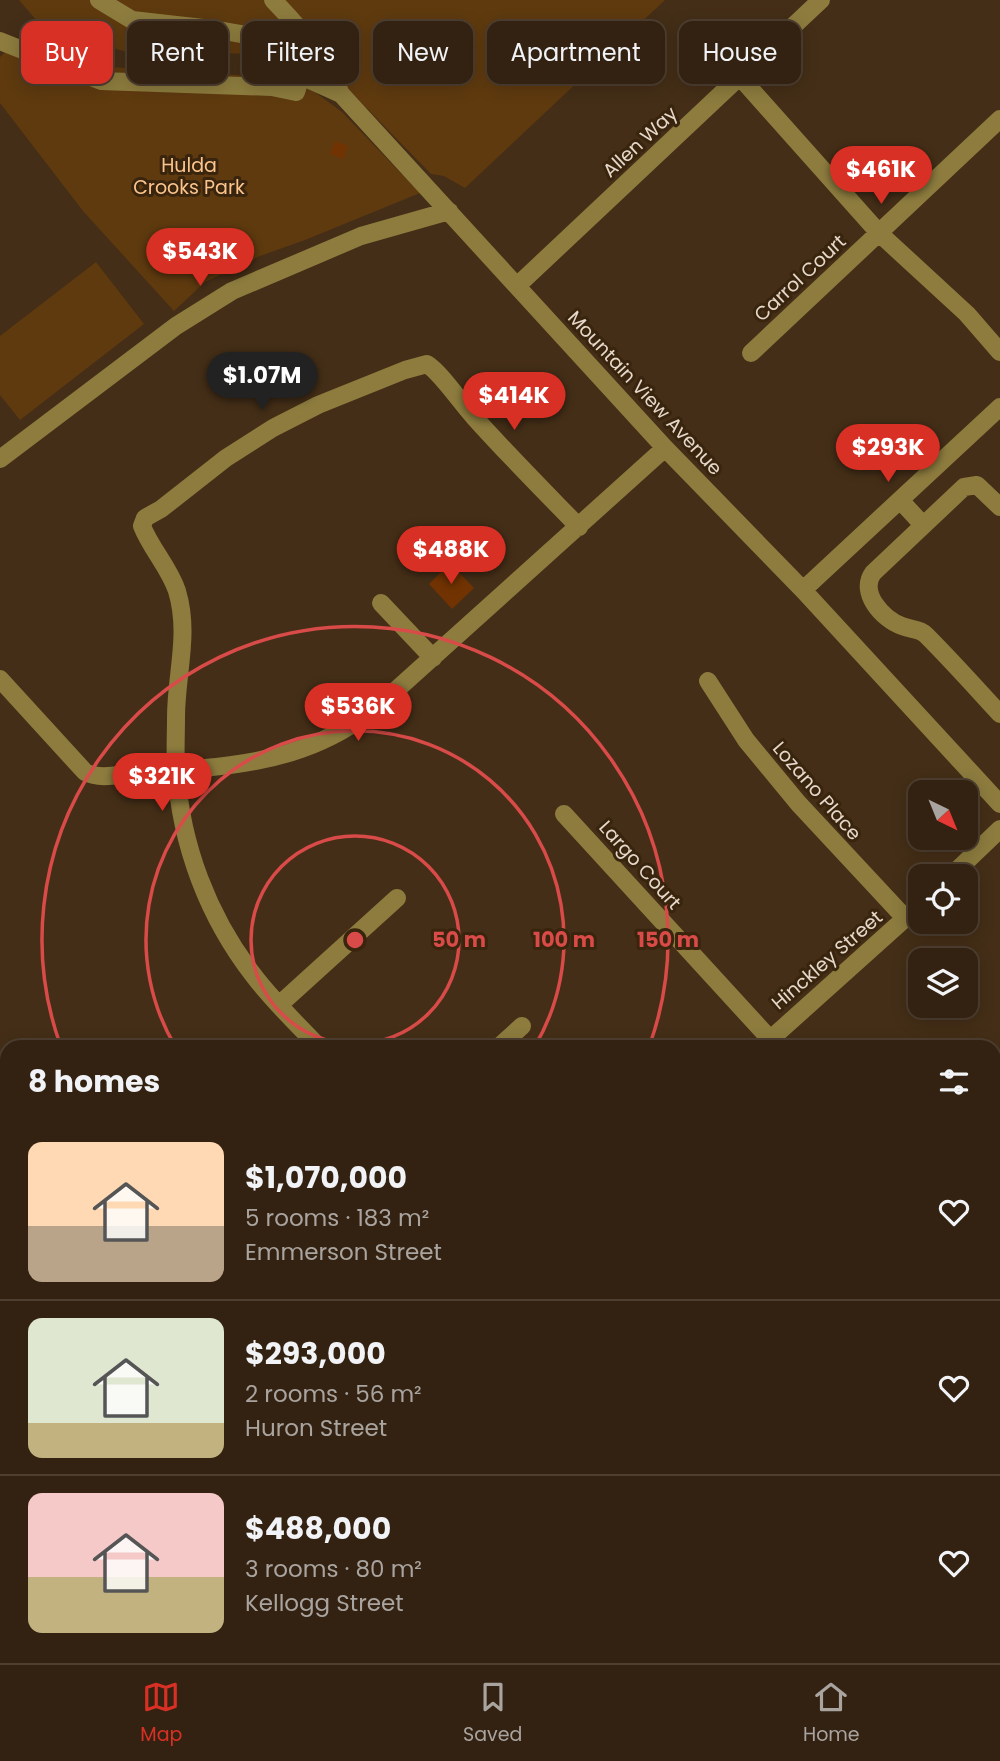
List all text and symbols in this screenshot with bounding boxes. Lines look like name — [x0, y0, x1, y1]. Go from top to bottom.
chip: Buy — [21, 21, 113, 84]
chip: Rent — [127, 21, 228, 84]
chip: Filters — [242, 21, 359, 84]
chip: New — [373, 21, 473, 84]
chip: Apartment — [487, 21, 665, 84]
chip: House — [679, 21, 801, 84]
street label: Allen Way — [597, 100, 684, 184]
pin: $461K — [832, 146, 930, 206]
park label: Hulda Crooks Park — [133, 152, 245, 201]
text: $461K — [846, 153, 916, 185]
street label: Carrol Court — [748, 228, 852, 328]
pin: $543K — [151, 229, 249, 288]
text: $543K — [162, 235, 238, 267]
street label: Mountain View Avenue — [562, 305, 728, 481]
pin: $1.07M — [205, 352, 319, 412]
text: $1.07M — [223, 359, 301, 391]
pin: $414K — [465, 372, 563, 432]
text: $414K — [479, 379, 549, 411]
pin: $293K — [839, 424, 937, 484]
text: $293K — [852, 431, 924, 463]
pin: $488K — [402, 526, 500, 586]
text: $488K — [413, 533, 489, 565]
pin: $536K — [309, 684, 407, 743]
text: $536K — [321, 690, 395, 722]
street label: Lozano Place — [766, 736, 868, 846]
pin: $321K — [113, 754, 211, 813]
text: $321K — [129, 760, 195, 792]
north arrow — [908, 780, 978, 850]
map controls — [908, 780, 978, 1018]
street label: Largo Court — [593, 815, 687, 915]
button: locate — [908, 864, 978, 934]
street label: Hinckley Street — [766, 904, 888, 1016]
text: 50 m — [432, 925, 486, 954]
text: 100 m — [533, 925, 595, 954]
text: 150 m — [637, 925, 699, 954]
centre of rings — [343, 928, 367, 952]
button: layers — [908, 948, 978, 1018]
text: 8 homes — [28, 1060, 160, 1103]
icon: filters — [935, 1063, 973, 1101]
text: $1,070,000 — [245, 1156, 407, 1199]
icon: home — [84, 1170, 168, 1254]
icon: heart — [935, 1193, 973, 1231]
text: 5 rooms · 183 m² — [245, 1202, 429, 1234]
text: Emmerson Street — [245, 1236, 442, 1268]
text: $293,000 — [245, 1332, 386, 1375]
icon: home — [84, 1346, 168, 1430]
icon: heart — [935, 1369, 973, 1407]
text: 2 rooms · 56 m² — [245, 1378, 422, 1410]
text: Huron Street — [245, 1412, 387, 1444]
text: $488,000 — [245, 1507, 391, 1550]
icon: home — [84, 1521, 168, 1605]
icon: heart — [935, 1544, 973, 1582]
text: 3 rooms · 80 m² — [245, 1553, 422, 1585]
text: Kellogg Street — [245, 1587, 404, 1619]
tab: Map — [140, 1678, 182, 1749]
tab: Saved — [463, 1678, 522, 1749]
tab: Home — [803, 1678, 860, 1749]

